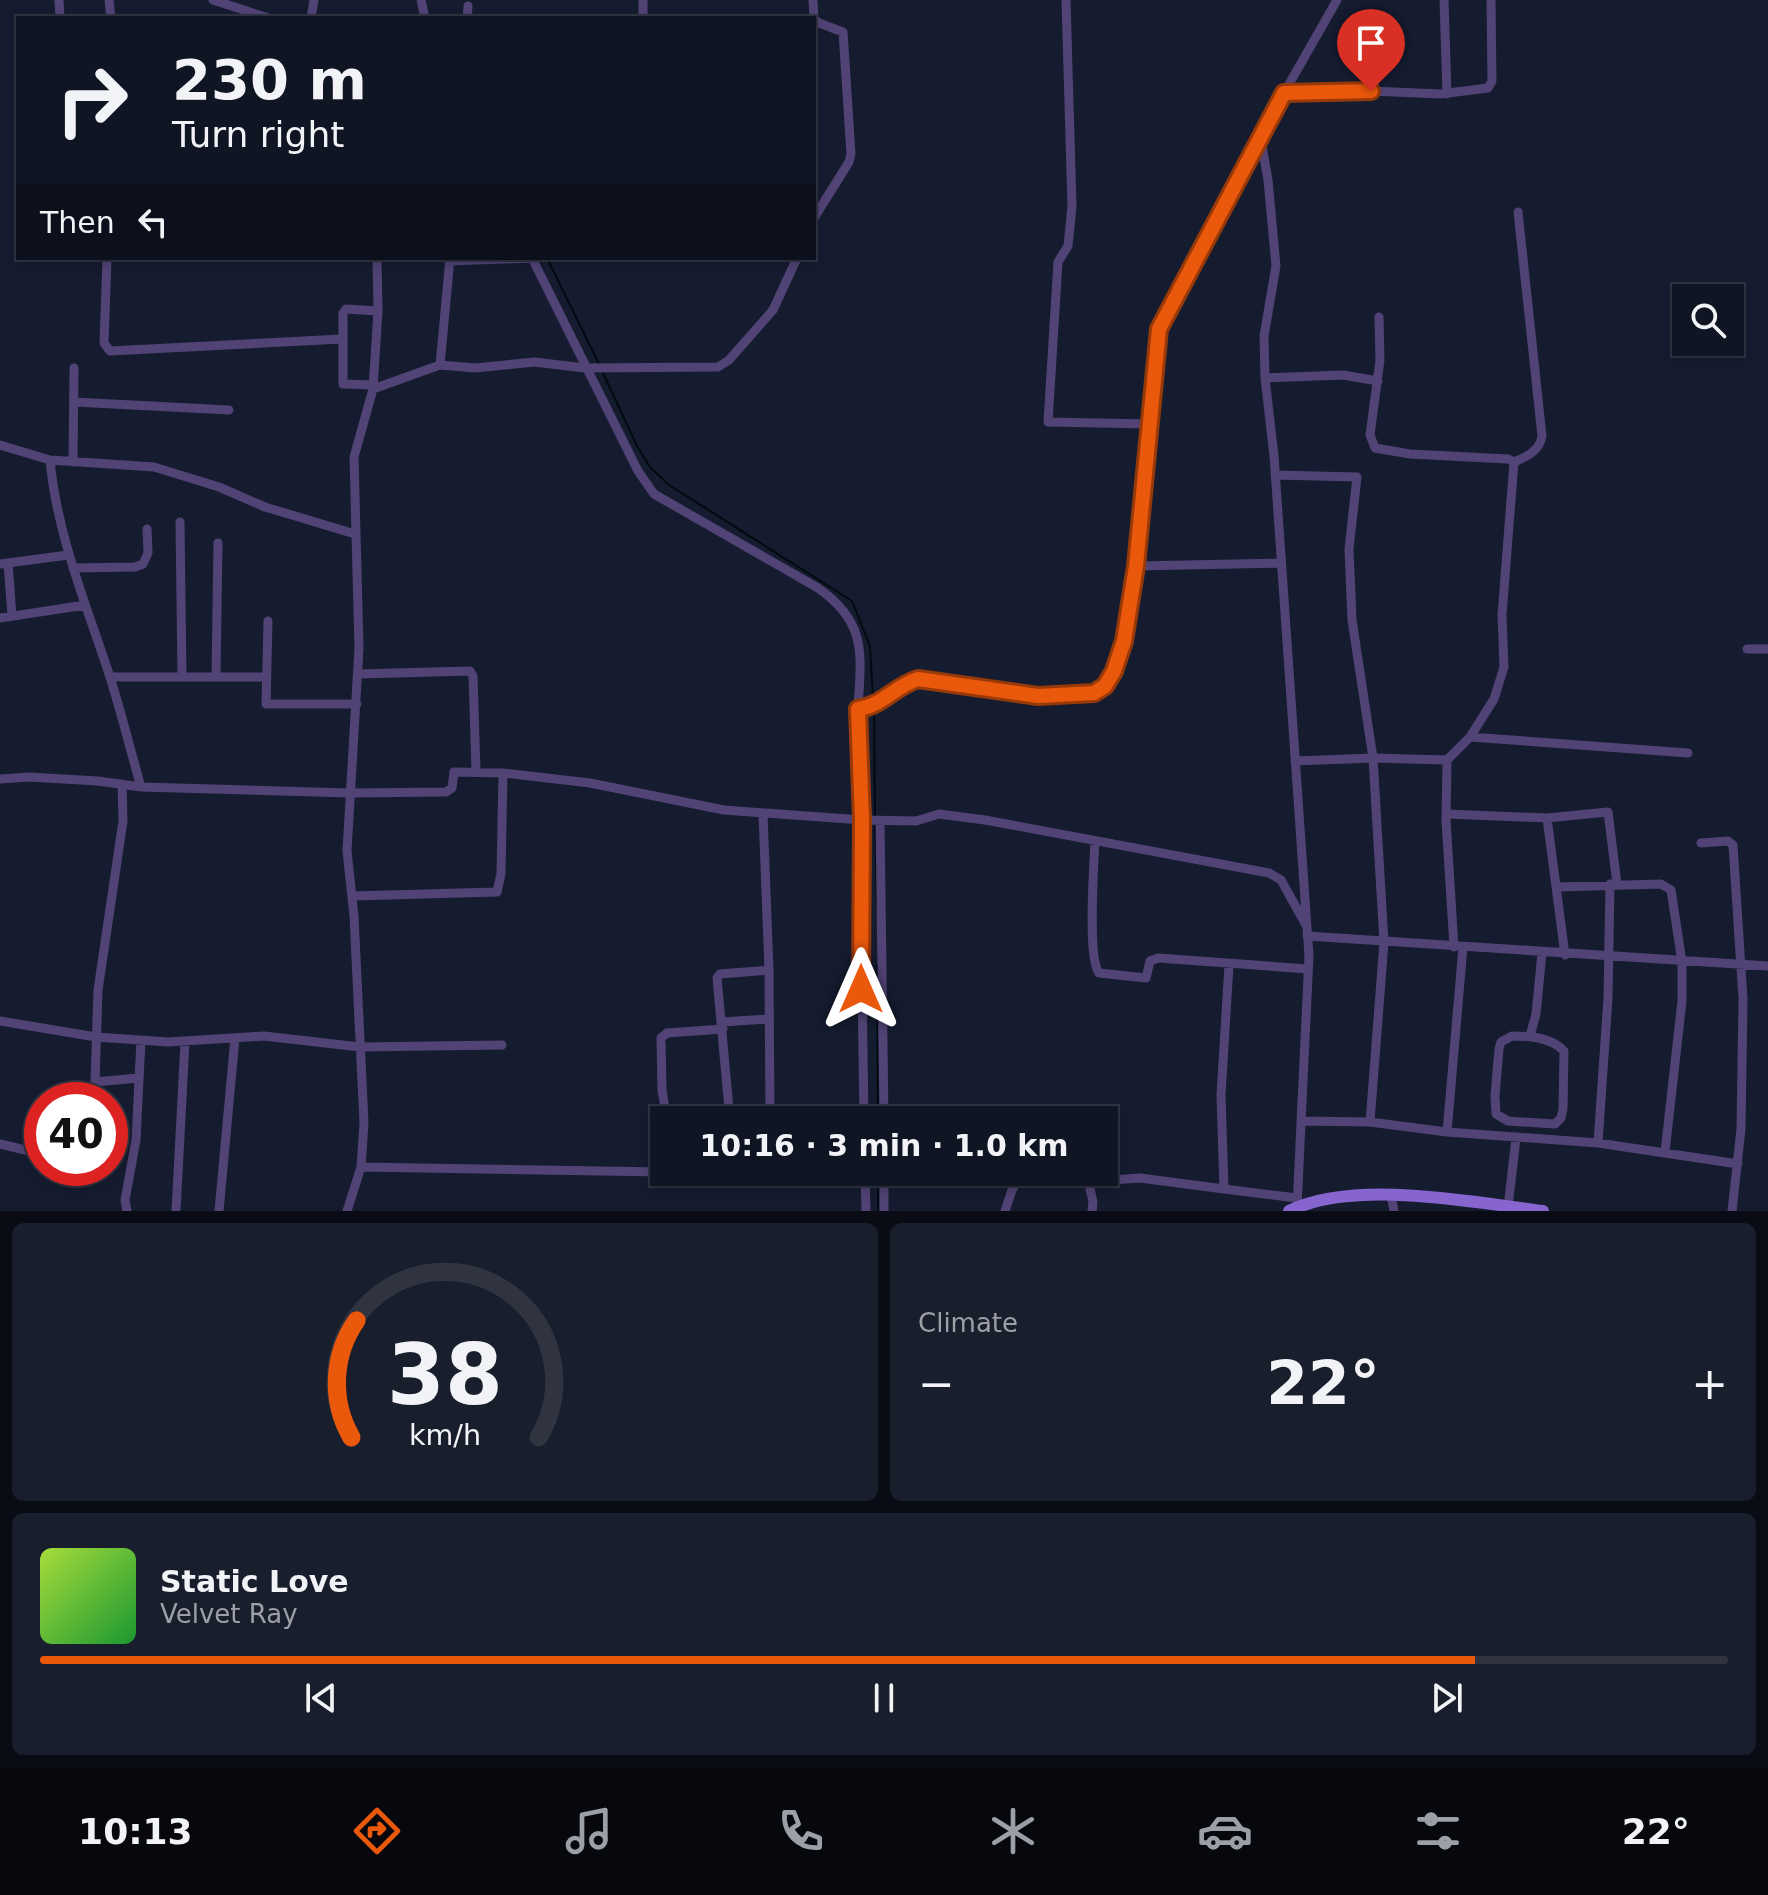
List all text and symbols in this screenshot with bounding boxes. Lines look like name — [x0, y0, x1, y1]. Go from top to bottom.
pin — [1337, 9, 1405, 91]
icon: arrive — [1349, 21, 1393, 65]
text: 230 m — [172, 47, 367, 112]
icon: right — [40, 48, 144, 152]
text: Turn right — [172, 114, 344, 155]
icon: left — [131, 200, 175, 244]
text: Then — [40, 205, 115, 240]
map controls — [1672, 284, 1744, 356]
button: search — [1672, 284, 1744, 356]
position arrow — [819, 947, 903, 1031]
speed limit sign: 40 — [24, 1082, 128, 1186]
text: 10:16 · 3 min · 1.0 km — [699, 1128, 1069, 1163]
text: Climate — [918, 1308, 1018, 1338]
text: 38 — [387, 1327, 503, 1424]
text: 22° — [1266, 1348, 1380, 1418]
text: − — [918, 1358, 955, 1409]
text: + — [1691, 1358, 1728, 1409]
text: km/h — [409, 1418, 481, 1452]
text: Static Love — [160, 1564, 349, 1599]
text: Velvet Ray — [160, 1599, 298, 1629]
icon: previous — [299, 1676, 343, 1720]
icon: pause — [862, 1676, 906, 1720]
icon: next — [1425, 1676, 1469, 1720]
icon: directions — [349, 1803, 405, 1859]
icon: music — [561, 1803, 617, 1859]
icon: phone — [773, 1803, 829, 1859]
icon: climate — [985, 1803, 1041, 1859]
icon: car — [1197, 1803, 1253, 1859]
icon: filters — [1410, 1803, 1466, 1859]
text: 10:13 — [78, 1811, 193, 1852]
text: 22° — [1622, 1811, 1690, 1852]

